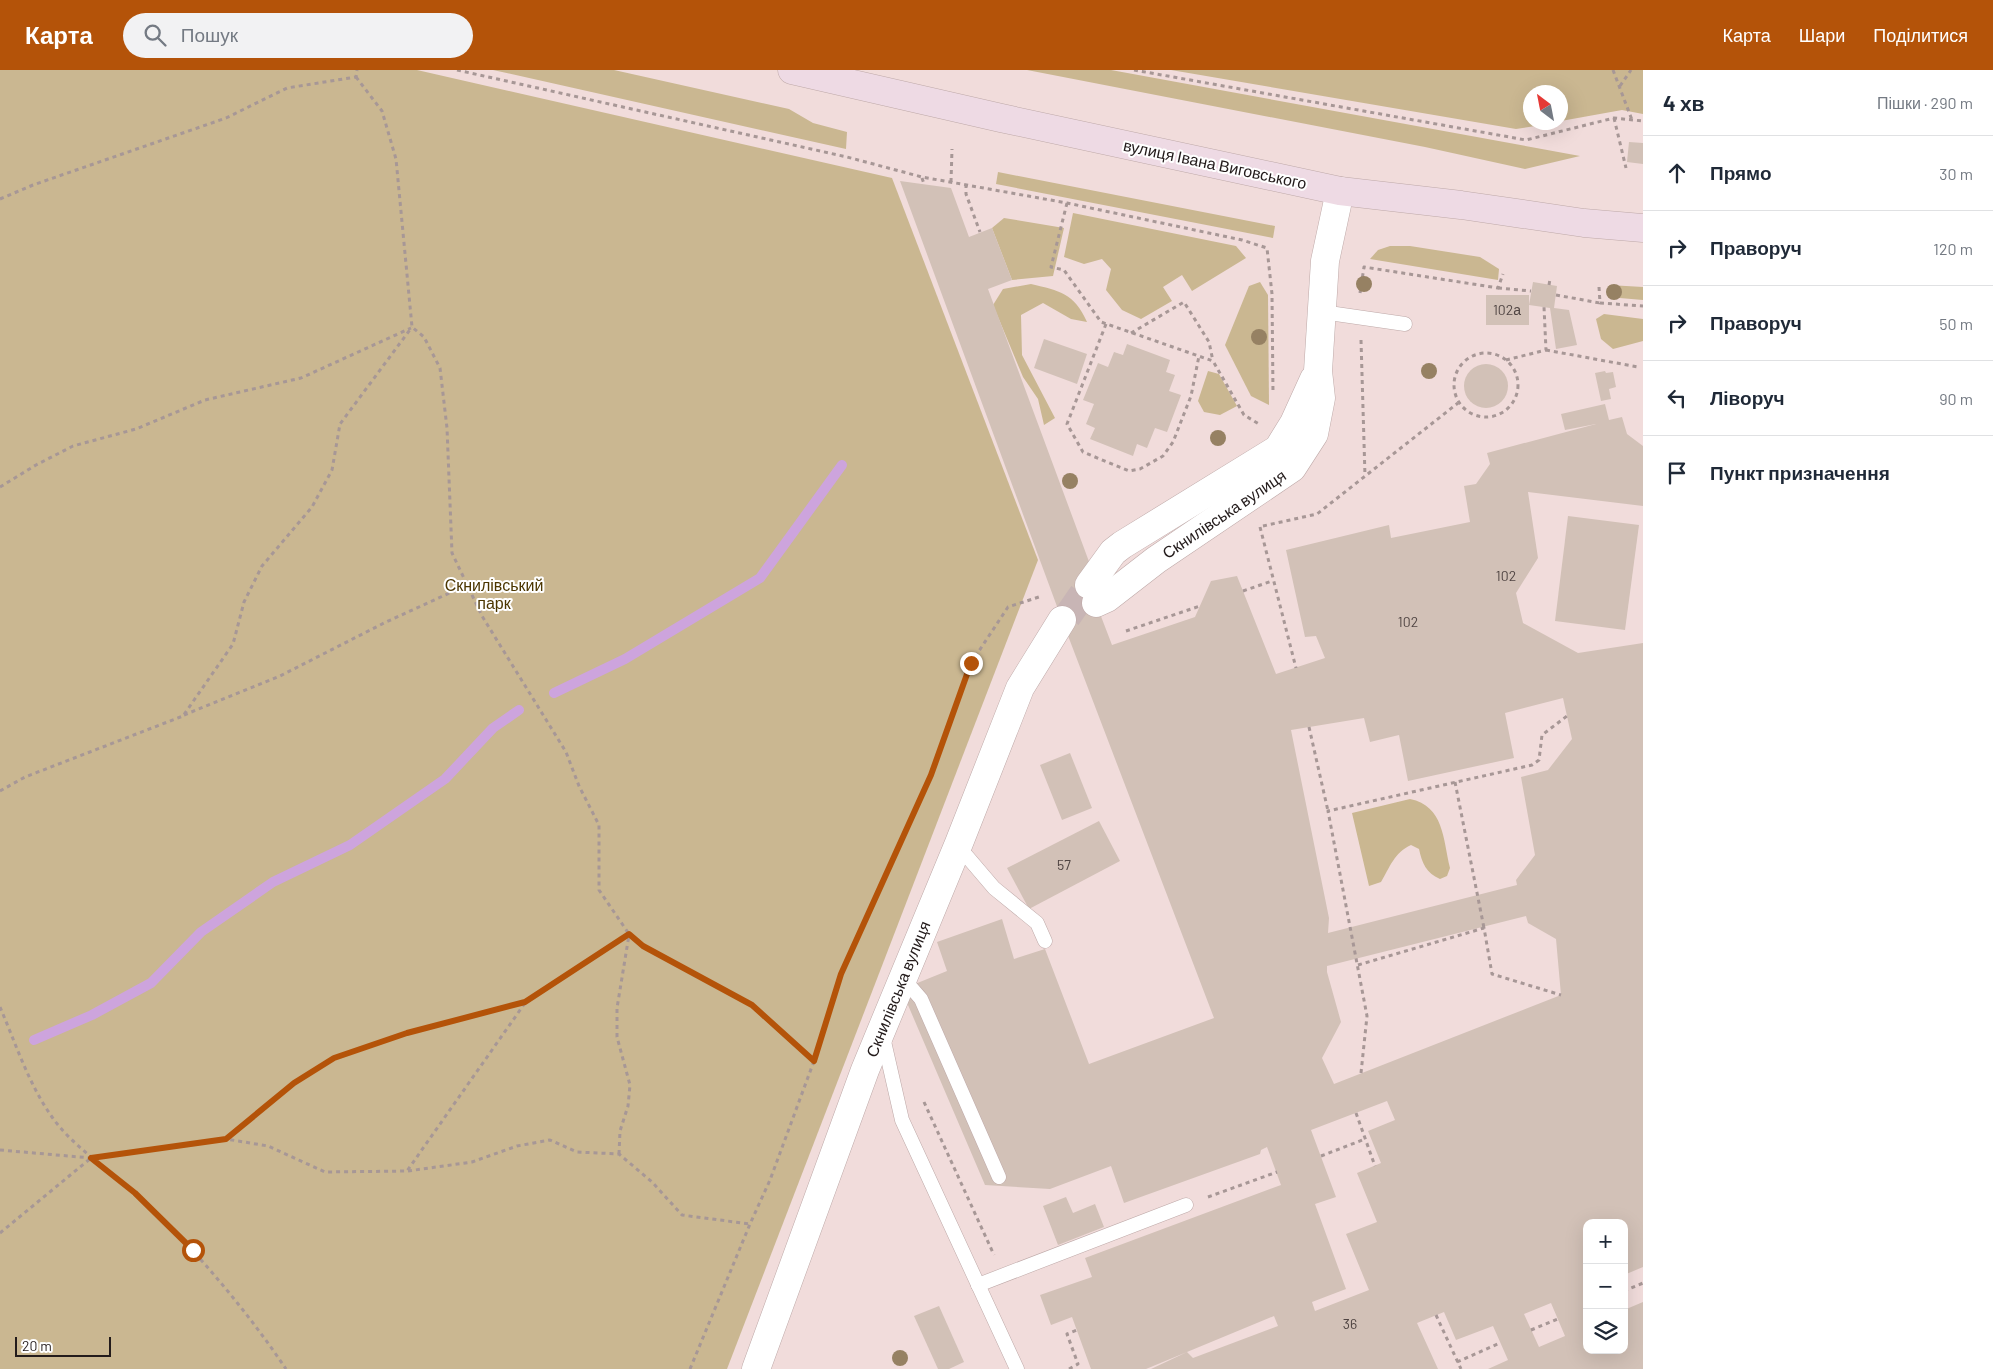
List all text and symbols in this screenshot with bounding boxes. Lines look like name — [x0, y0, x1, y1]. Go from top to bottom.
search box — [123, 13, 473, 58]
text: Карта — [25, 20, 93, 49]
icon: search — [141, 21, 169, 49]
text: Пошук — [181, 23, 238, 46]
text: Карта — [1723, 24, 1771, 46]
text: Шари — [1799, 24, 1845, 46]
text: Поділитися — [1873, 24, 1968, 46]
north arrow — [1523, 85, 1568, 130]
text: 4 хв — [1663, 90, 1705, 115]
text: Пішки · 290 m — [1877, 93, 1973, 112]
street label: вулиця Івана Виговського — [1122, 135, 1309, 192]
icon: ahead — [1663, 159, 1691, 187]
text: Прямо — [1710, 161, 1772, 184]
text: 30 m — [1939, 164, 1973, 183]
icon: right — [1663, 234, 1691, 262]
text: Праворуч — [1710, 236, 1802, 259]
text: 120 m — [1933, 239, 1973, 258]
house number: 102а — [1493, 301, 1521, 318]
icon: right — [1663, 309, 1691, 337]
text: Праворуч — [1710, 311, 1802, 334]
text: 50 m — [1939, 314, 1973, 333]
icon: left — [1663, 384, 1691, 412]
text: Ліворуч — [1710, 386, 1785, 409]
text: 90 m — [1939, 389, 1973, 408]
icon: arrive — [1663, 459, 1691, 487]
text: Пункт призначення — [1710, 461, 1890, 484]
street label: Скнилівська вулиця — [1158, 465, 1289, 562]
house number: 102 — [1496, 567, 1516, 584]
park label: Скнилівський парк — [445, 575, 543, 612]
house number: 102 — [1398, 613, 1418, 630]
route end — [960, 652, 983, 675]
house number: 57 — [1057, 856, 1071, 873]
street label: Скнилівська вулиця — [862, 918, 934, 1060]
map controls — [1583, 1219, 1628, 1354]
button: + — [1583, 1219, 1628, 1264]
route start — [182, 1239, 205, 1262]
button: − — [1583, 1264, 1628, 1309]
button: layers — [1583, 1309, 1628, 1354]
house number: 36 — [1343, 1315, 1357, 1332]
scale bar — [15, 1334, 111, 1357]
text: 20 m — [22, 1337, 52, 1354]

